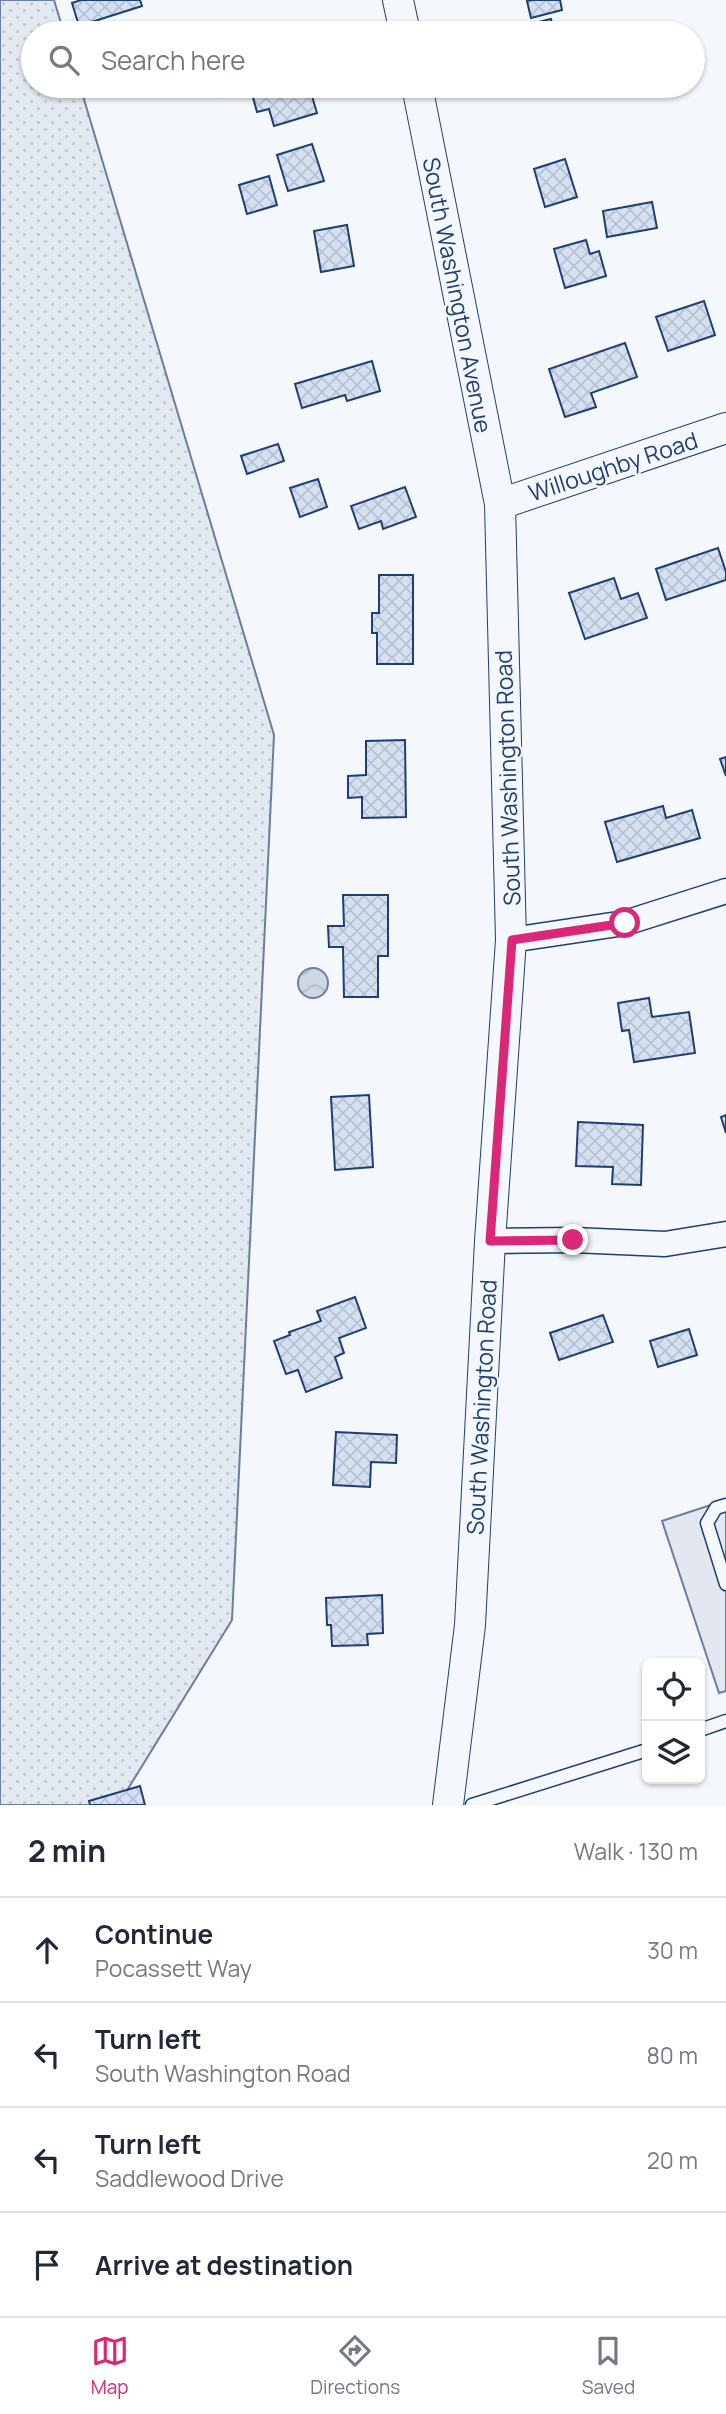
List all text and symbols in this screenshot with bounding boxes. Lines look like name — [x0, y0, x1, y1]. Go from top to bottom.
search box — [21, 21, 705, 98]
icon: search — [45, 41, 83, 79]
text: Search here — [101, 42, 246, 78]
street label: South Washington Avenue — [416, 155, 500, 435]
street label: Willoughby Road — [524, 424, 702, 508]
street label: South Washington Road — [487, 650, 527, 906]
route start — [609, 907, 640, 938]
route end — [557, 1224, 588, 1255]
street label: South Washington Road — [458, 1278, 504, 1536]
map controls — [642, 1658, 705, 1784]
button: locate — [642, 1658, 705, 1721]
button: layers — [642, 1721, 705, 1784]
text: 2 min — [28, 1830, 106, 1871]
text: Walk · 130 m — [574, 1835, 698, 1867]
text: Continue — [95, 1916, 213, 1952]
icon: ahead — [28, 1931, 66, 1969]
text: 30 m — [647, 1934, 698, 1966]
text: Pocassett Way — [95, 1952, 252, 1984]
text: Turn left — [95, 2021, 202, 2057]
icon: left — [28, 2036, 66, 2074]
text: 80 m — [647, 2039, 698, 2071]
text: South Washington Road — [95, 2057, 351, 2089]
text: Turn left — [95, 2126, 202, 2162]
icon: left — [28, 2141, 66, 2179]
text: 20 m — [647, 2144, 698, 2176]
text: Saddlewood Drive — [95, 2162, 284, 2194]
icon: arrive — [28, 2246, 66, 2284]
text: Arrive at destination — [95, 2247, 353, 2283]
tab: Map — [91, 2332, 129, 2400]
tab: Directions — [310, 2332, 400, 2400]
tab: Saved — [582, 2332, 635, 2400]

